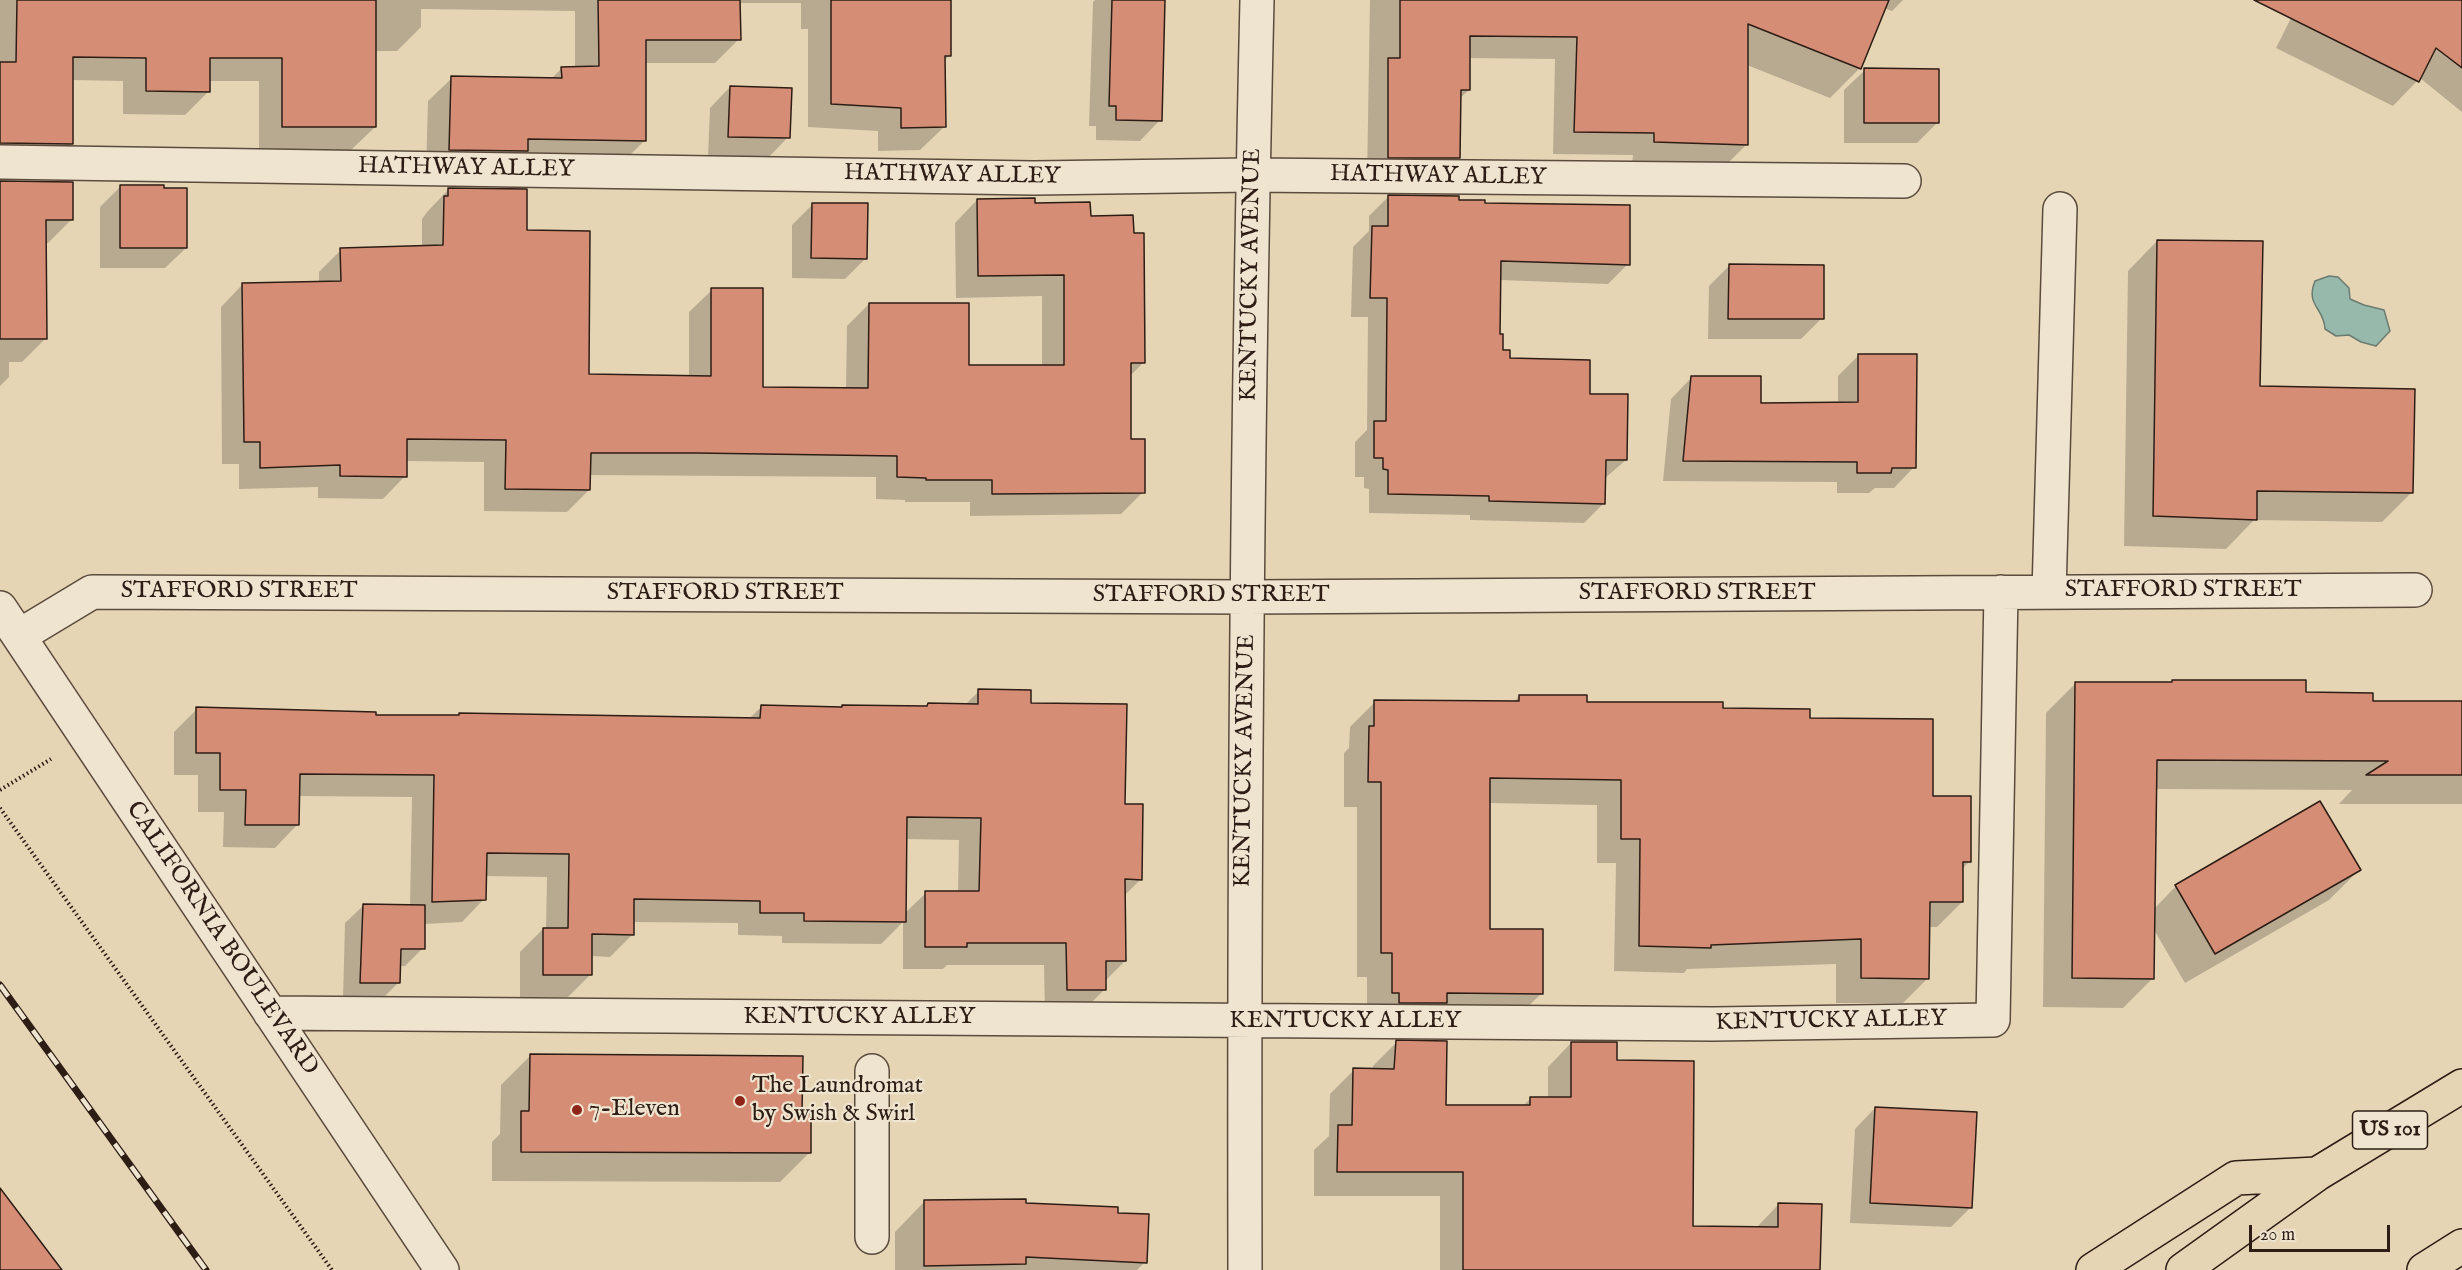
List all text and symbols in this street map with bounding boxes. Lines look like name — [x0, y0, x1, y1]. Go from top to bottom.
street label: KENTUCKY AVENUE — [1235, 148, 1269, 402]
street label: HATHWAY ALLEY — [358, 153, 574, 185]
street label: HATHWAY ALLEY — [844, 160, 1060, 192]
street label: HATHWAY ALLEY — [1330, 161, 1546, 193]
street label: STAFFORD STREET — [2065, 577, 2301, 605]
street label: STAFFORD STREET — [121, 578, 357, 606]
street label: STAFFORD STREET — [607, 580, 843, 608]
street label: STAFFORD STREET — [1579, 580, 1815, 608]
street label: STAFFORD STREET — [1093, 582, 1329, 610]
street label: KENTUCKY AVENUE — [1229, 634, 1263, 888]
street label: CALIFORNIA BOULEVARD — [119, 797, 323, 1081]
street label: KENTUCKY ALLEY — [743, 1004, 975, 1032]
street label: KENTUCKY ALLEY — [1715, 1006, 1947, 1038]
street label: KENTUCKY ALLEY — [1229, 1008, 1461, 1036]
place label: The Laundromat by Swish & Swirl — [752, 1073, 923, 1129]
marker: The Laundromat by Swish & Swirl — [733, 1094, 747, 1108]
place label: 7-Eleven — [589, 1096, 680, 1124]
marker: 7-Eleven — [570, 1103, 584, 1117]
road number: US 101 — [2352, 1111, 2428, 1149]
scale bar — [2252, 1213, 2393, 1251]
text: 20 m — [2260, 1224, 2295, 1247]

